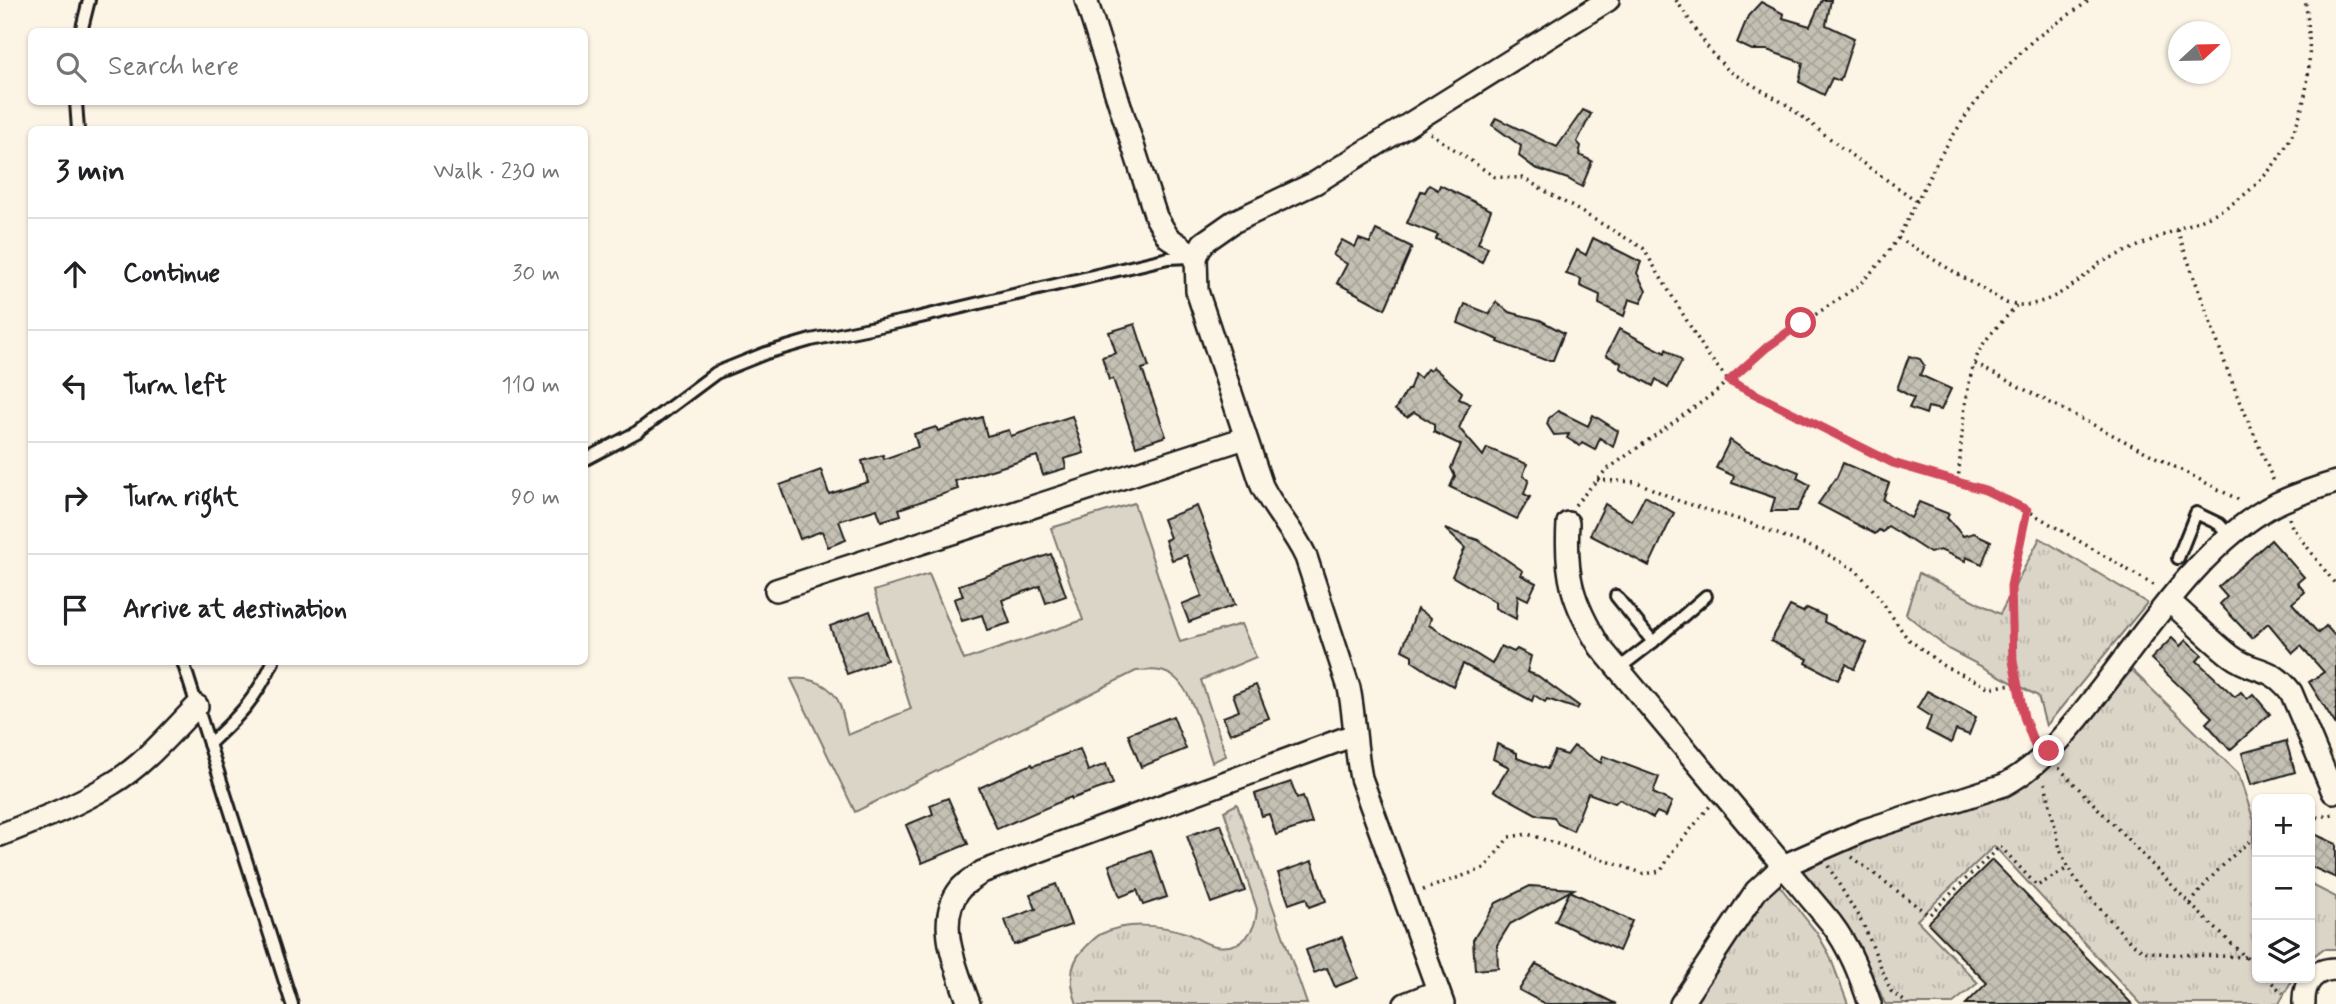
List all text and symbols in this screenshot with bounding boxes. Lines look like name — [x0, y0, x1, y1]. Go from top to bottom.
north arrow — [2168, 21, 2231, 84]
search box — [28, 28, 588, 105]
icon: search — [52, 48, 90, 86]
text: Search here — [108, 50, 239, 84]
text: 3 min — [56, 152, 125, 191]
text: Walk · 230 m — [433, 157, 560, 187]
icon: ahead — [56, 255, 94, 293]
text: Continue — [123, 257, 220, 291]
text: 30 m — [512, 259, 560, 289]
route start — [1785, 307, 1816, 338]
icon: left — [56, 367, 94, 405]
text: Turn left — [123, 369, 227, 403]
text: 110 m — [501, 371, 560, 401]
icon: right — [56, 479, 94, 517]
text: Turn right — [123, 481, 239, 515]
text: 90 m — [511, 483, 560, 513]
icon: arrive — [56, 591, 94, 629]
text: Arrive at destination — [123, 593, 347, 627]
route end — [2033, 735, 2064, 766]
map controls — [2252, 794, 2315, 983]
button: + — [2252, 794, 2315, 857]
button: − — [2252, 857, 2315, 920]
button: layers — [2252, 920, 2315, 983]

